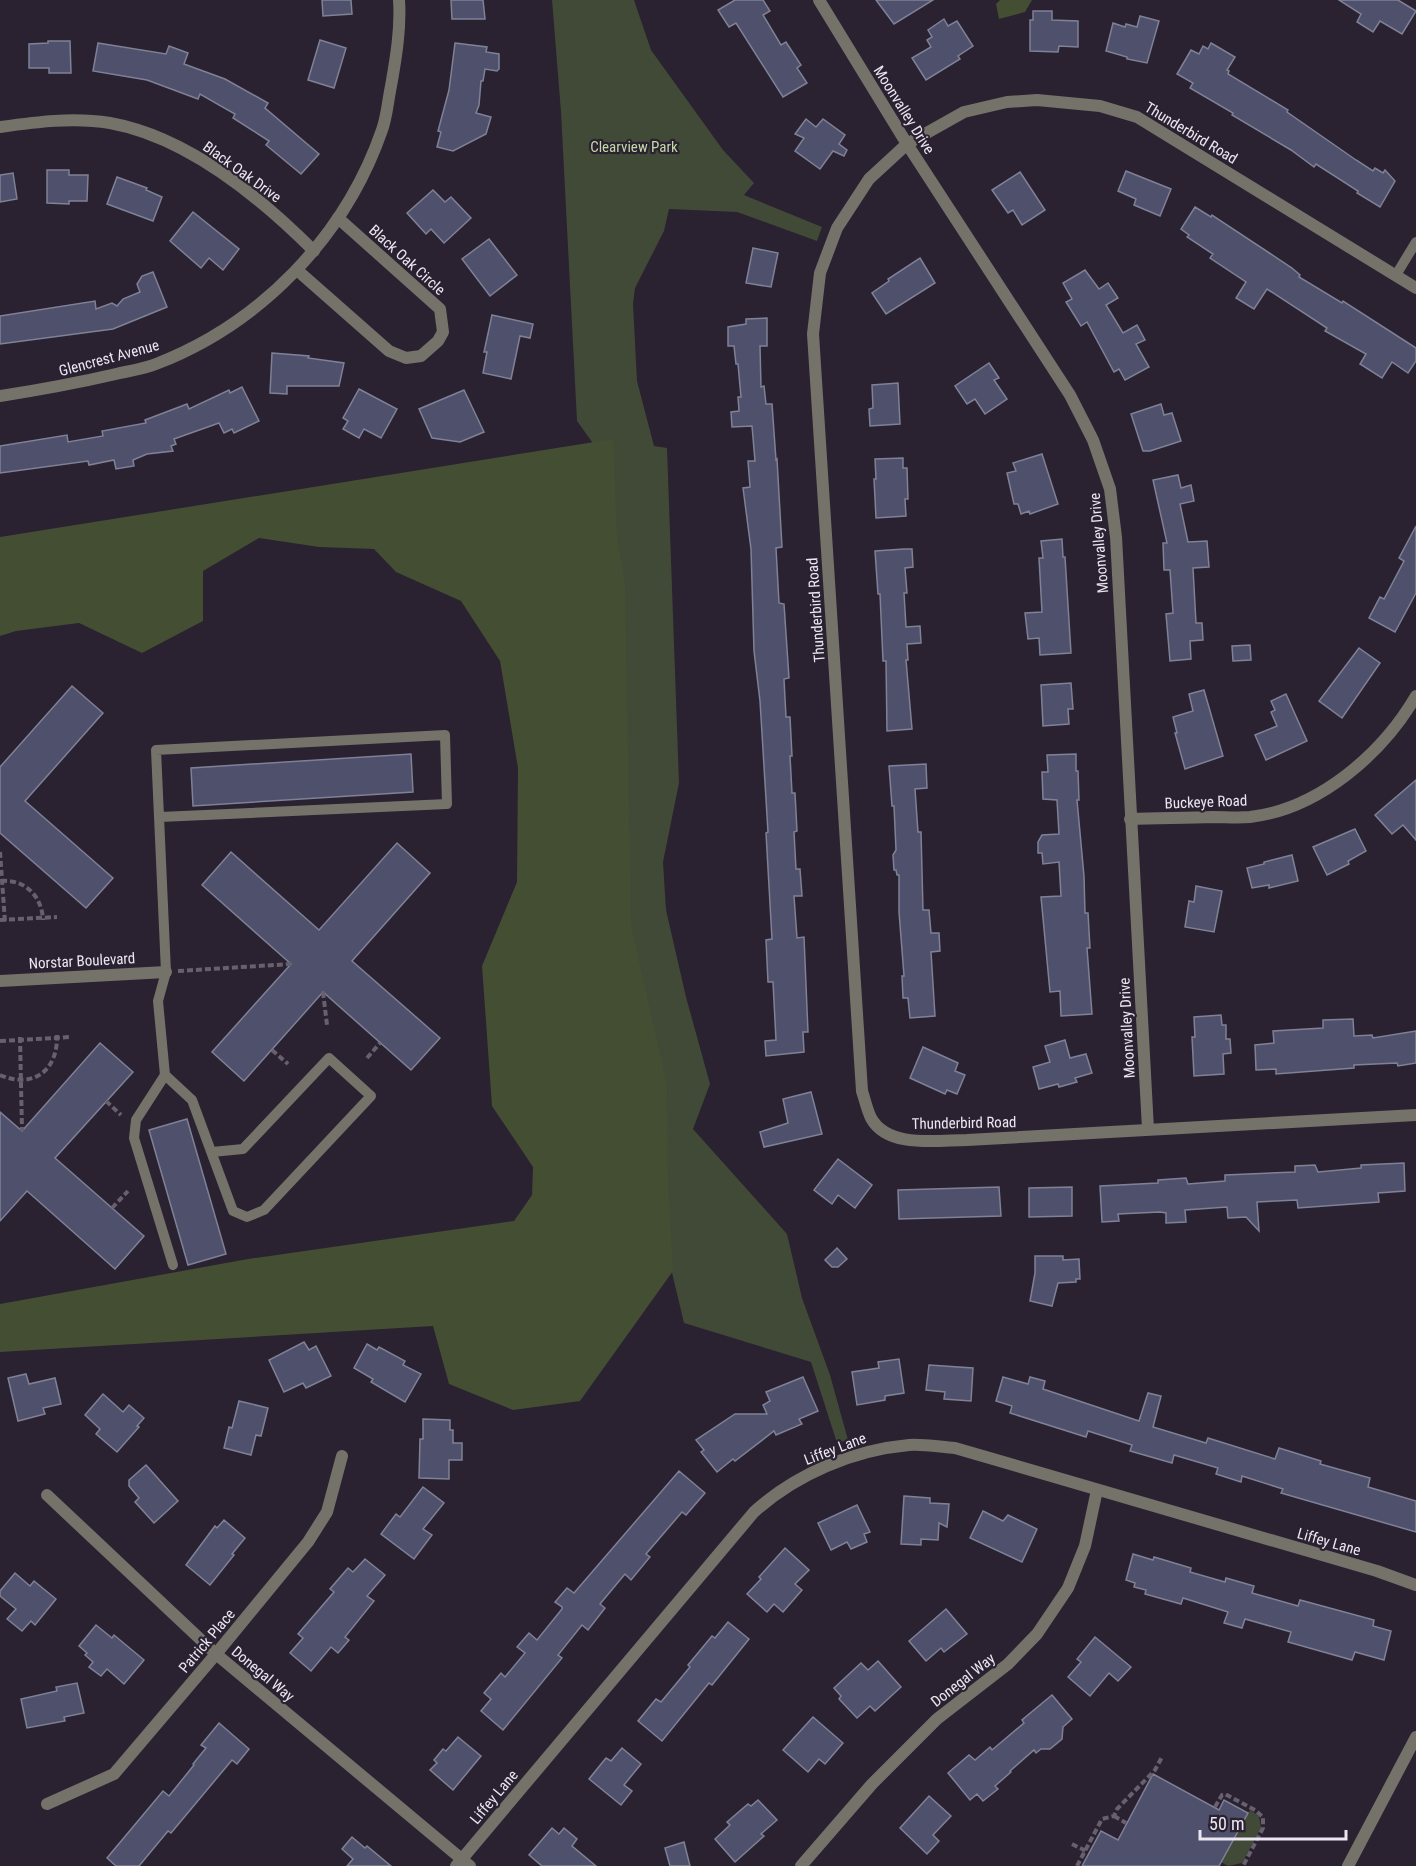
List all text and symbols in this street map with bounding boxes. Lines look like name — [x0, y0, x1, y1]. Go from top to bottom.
street label: Moonvalley Drive — [870, 63, 938, 157]
street label: Thunderbird Road — [1141, 98, 1241, 168]
street label: Black Oak Drive — [199, 138, 285, 206]
park label: Clearview Park — [590, 138, 678, 156]
street label: Black Oak Circle — [365, 221, 449, 299]
street label: Glencrest Avenue — [57, 336, 161, 380]
street label: Moonvalley Drive — [1086, 492, 1112, 594]
street label: Thunderbird Road — [803, 557, 829, 663]
street label: Buckeye Road — [1164, 792, 1248, 812]
street label: Norstar Boulevard — [28, 949, 136, 973]
street label: Moonvalley Drive — [1115, 977, 1139, 1079]
street label: Thunderbird Road — [911, 1113, 1017, 1133]
street label: Liffey Lane — [801, 1429, 869, 1469]
street label: Liffey Lane — [1295, 1524, 1363, 1560]
street label: Patrick Place — [175, 1605, 239, 1677]
street label: Donegal Way — [228, 1643, 298, 1705]
street label: Donegal Way — [927, 1649, 999, 1711]
street label: Liffey Lane — [466, 1766, 522, 1828]
scale bar — [1200, 1803, 1346, 1841]
text: 50 m — [1209, 1813, 1244, 1834]

